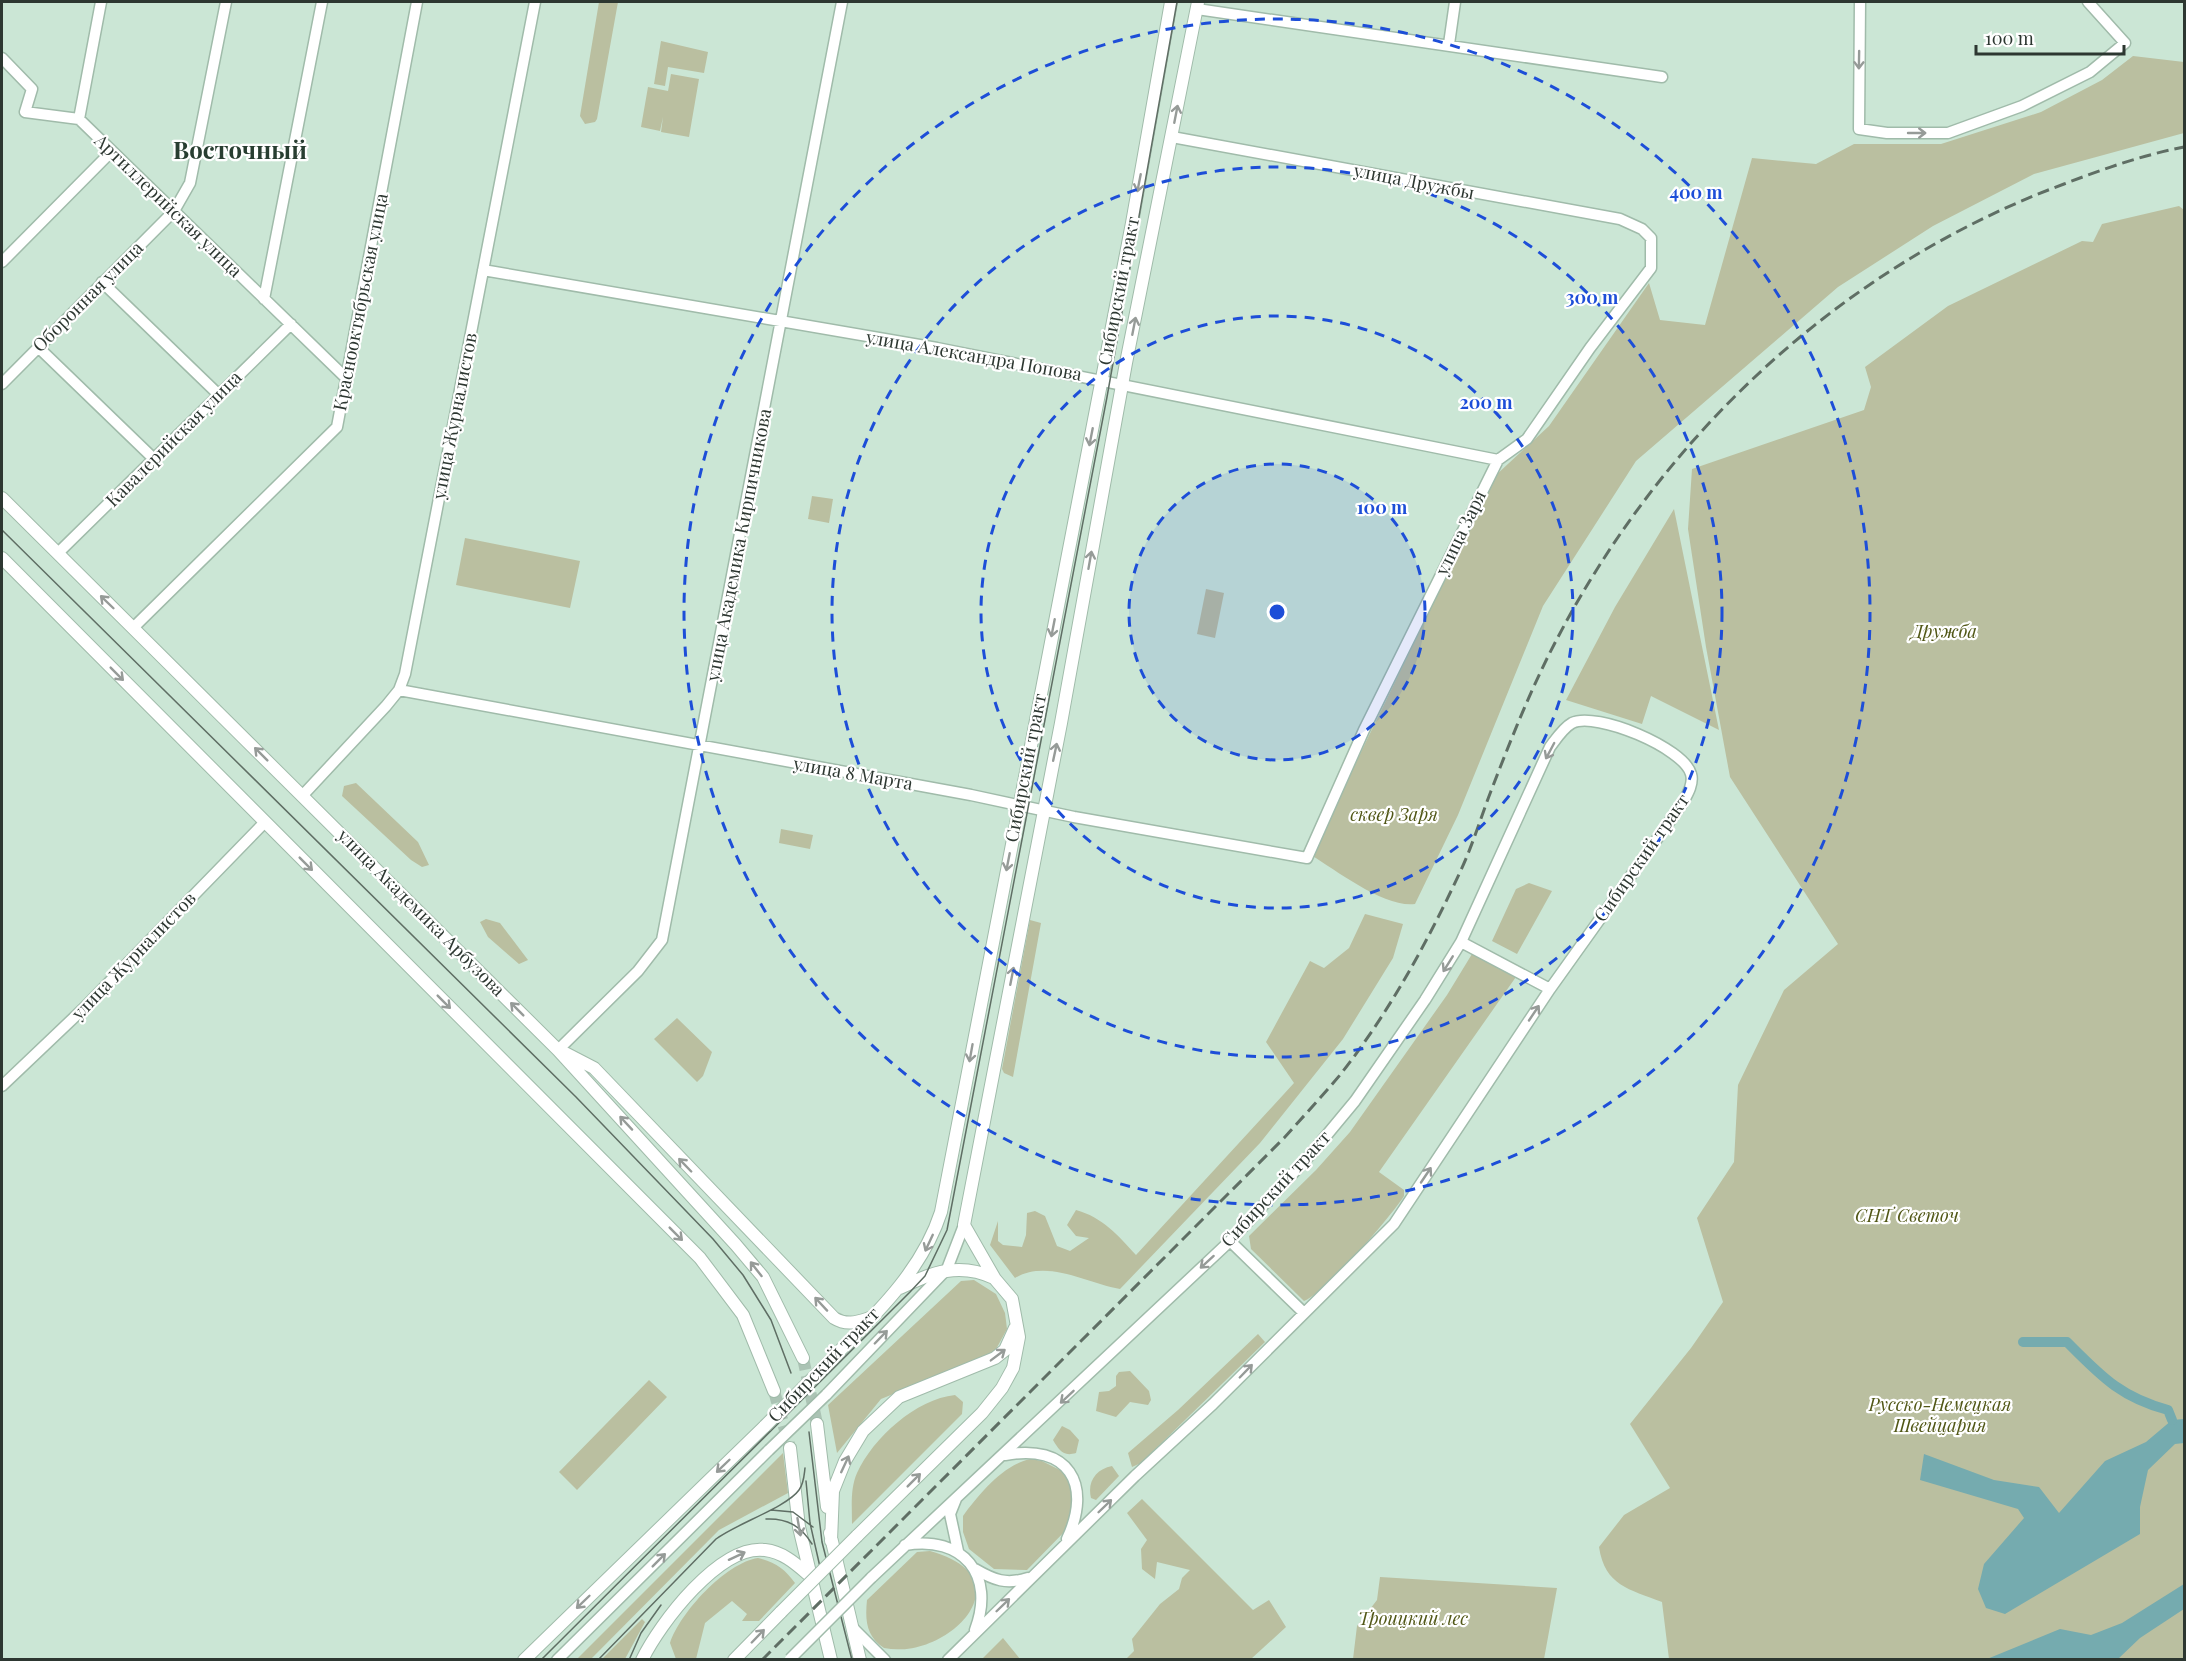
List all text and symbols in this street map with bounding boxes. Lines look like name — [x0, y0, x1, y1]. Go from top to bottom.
scale bar — [1976, 18, 2124, 56]
text: 100 m — [1985, 26, 2034, 50]
one-way arrow — [1853, 49, 1865, 69]
one-way arrow — [1171, 105, 1182, 124]
one-way arrow — [1906, 127, 1926, 139]
street label: Артиллерийская улица — [89, 128, 248, 282]
district label: Восточный — [173, 133, 307, 165]
street label: улица Дружбы — [1351, 157, 1477, 205]
one-way arrow — [1133, 173, 1144, 193]
text: 400 m — [1669, 180, 1723, 204]
street label: Краснооктябрьская улица — [327, 191, 393, 413]
street label: Сибирский тракт — [1092, 214, 1144, 367]
street label: Оборонная улица — [27, 236, 148, 357]
text: 300 m — [1566, 285, 1619, 309]
one-way arrow — [1129, 316, 1140, 336]
street label: улица Александра Попова — [863, 324, 1084, 386]
street label: улица Журналистов — [426, 330, 482, 502]
street label: Кавалерийская улица — [100, 365, 246, 511]
text: 200 m — [1459, 390, 1513, 414]
street label: улица Академика Кирпичникова — [700, 406, 776, 684]
one-way arrow — [1085, 427, 1096, 446]
street label: улица Заря — [1429, 486, 1491, 580]
text: 100 m — [1357, 495, 1408, 519]
one-way arrow — [1085, 550, 1096, 570]
one-way arrow — [100, 594, 115, 609]
centre of rings — [1267, 602, 1287, 622]
one-way arrow — [1047, 618, 1058, 637]
park label: Дружба — [1908, 619, 1977, 643]
one-way arrow — [109, 666, 124, 681]
street label: Сибирский тракт — [999, 691, 1051, 844]
one-way arrow — [1543, 741, 1555, 759]
one-way arrow — [1050, 742, 1062, 761]
one-way arrow — [253, 746, 268, 761]
street label: улица 8 Марта — [791, 751, 915, 795]
street label: Сибирский тракт — [1588, 789, 1694, 926]
park label: сквер Заря — [1350, 802, 1438, 826]
street label: улица Академика Арбузова — [332, 823, 511, 1001]
one-way arrow — [1002, 851, 1013, 871]
one-way arrow — [298, 857, 313, 872]
street label: улица Журналистов — [65, 886, 201, 1025]
one-way arrow — [1441, 955, 1453, 972]
one-way arrow — [1007, 967, 1018, 987]
one-way arrow — [436, 994, 451, 1009]
one-way arrow — [509, 1001, 524, 1016]
one-way arrow — [1528, 1005, 1540, 1021]
one-way arrow — [965, 1043, 976, 1062]
one-way arrow — [619, 1116, 633, 1131]
street label: Сибирский тракт — [1215, 1125, 1336, 1252]
one-way arrow — [677, 1157, 692, 1172]
one-way arrow — [1420, 1167, 1432, 1184]
park label: СНТ Светоч — [1855, 1203, 1959, 1227]
one-way arrow — [669, 1226, 684, 1241]
one-way arrow — [923, 1234, 935, 1252]
one-way arrow — [1200, 1255, 1215, 1269]
one-way arrow — [749, 1261, 762, 1277]
one-way arrow — [814, 1297, 828, 1312]
street label: Сибирский тракт — [762, 1302, 884, 1427]
one-way arrow — [874, 1330, 888, 1345]
one-way arrow — [989, 1348, 1005, 1361]
one-way arrow — [1238, 1363, 1253, 1378]
one-way arrow — [1059, 1390, 1074, 1404]
park label: Русско-Немецкая Швейцария — [1868, 1392, 2011, 1437]
one-way arrow — [840, 1455, 851, 1473]
one-way arrow — [715, 1459, 730, 1473]
one-way arrow — [906, 1473, 921, 1487]
one-way arrow — [1097, 1498, 1112, 1513]
one-way arrow — [794, 1517, 805, 1537]
one-way arrow — [728, 1549, 746, 1561]
one-way arrow — [651, 1552, 666, 1567]
one-way arrow — [576, 1595, 591, 1609]
one-way arrow — [996, 1597, 1011, 1612]
park label: Троицкий лес — [1358, 1606, 1468, 1630]
one-way arrow — [750, 1628, 765, 1643]

